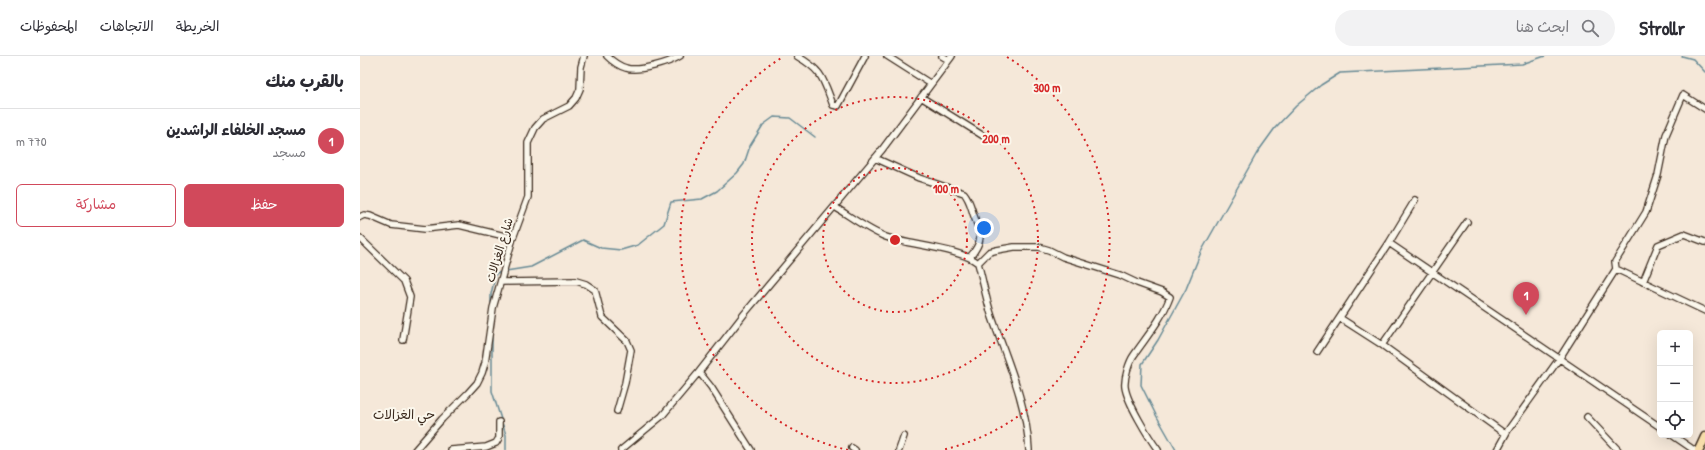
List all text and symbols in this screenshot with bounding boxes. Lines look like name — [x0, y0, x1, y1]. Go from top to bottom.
search box — [1335, 10, 1615, 46]
text: Strollr — [1639, 15, 1685, 41]
text: المحفوظات — [20, 16, 78, 35]
text: الاتجاهات — [100, 16, 154, 35]
text: الخريطة — [176, 16, 219, 35]
text: ابحث هنا — [1516, 16, 1569, 37]
icon: search — [1579, 17, 1601, 39]
text: بالقرب منك — [266, 69, 344, 92]
text: 300 m — [1033, 79, 1061, 96]
text: مسجد الخلفاء الراشدين — [166, 119, 306, 140]
text: 200 m — [982, 130, 1010, 147]
text: 770 m — [16, 132, 47, 150]
text: 1 — [329, 132, 333, 150]
text: مسجد — [273, 143, 306, 161]
text: 100 m — [933, 180, 959, 197]
button: مشاركة — [16, 184, 176, 227]
button: حفظ — [184, 184, 344, 227]
street label: شارع الغزالات — [481, 216, 518, 285]
your location — [974, 218, 994, 238]
centre of rings — [888, 233, 902, 247]
pin: 1 — [1513, 282, 1539, 315]
map controls — [1657, 330, 1693, 438]
button: + — [1657, 330, 1693, 366]
button: − — [1657, 366, 1693, 402]
button: locate — [1657, 402, 1693, 438]
district label: حي الغزالات — [373, 405, 435, 426]

